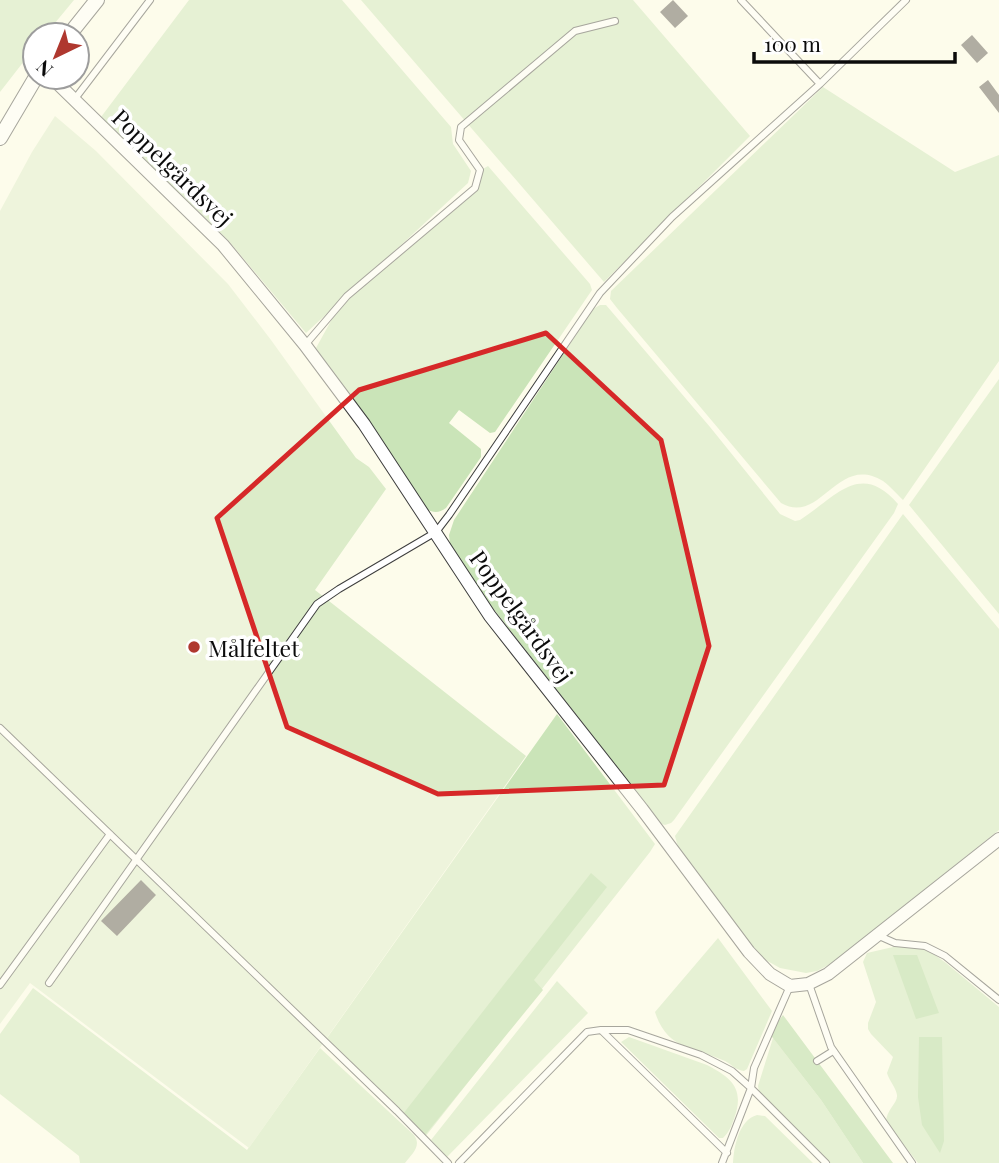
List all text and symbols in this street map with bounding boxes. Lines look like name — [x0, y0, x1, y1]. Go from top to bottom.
north arrow — [21, 21, 91, 91]
scale bar — [754, 21, 955, 65]
text: 100 m — [764, 29, 821, 57]
text: N — [30, 55, 58, 83]
street label: Poppelgårdsvej — [106, 102, 240, 232]
street label: Poppelgårdsvej — [464, 544, 580, 688]
place label: Målfeltet — [208, 632, 300, 663]
marker: Målfeltet — [186, 639, 202, 655]

